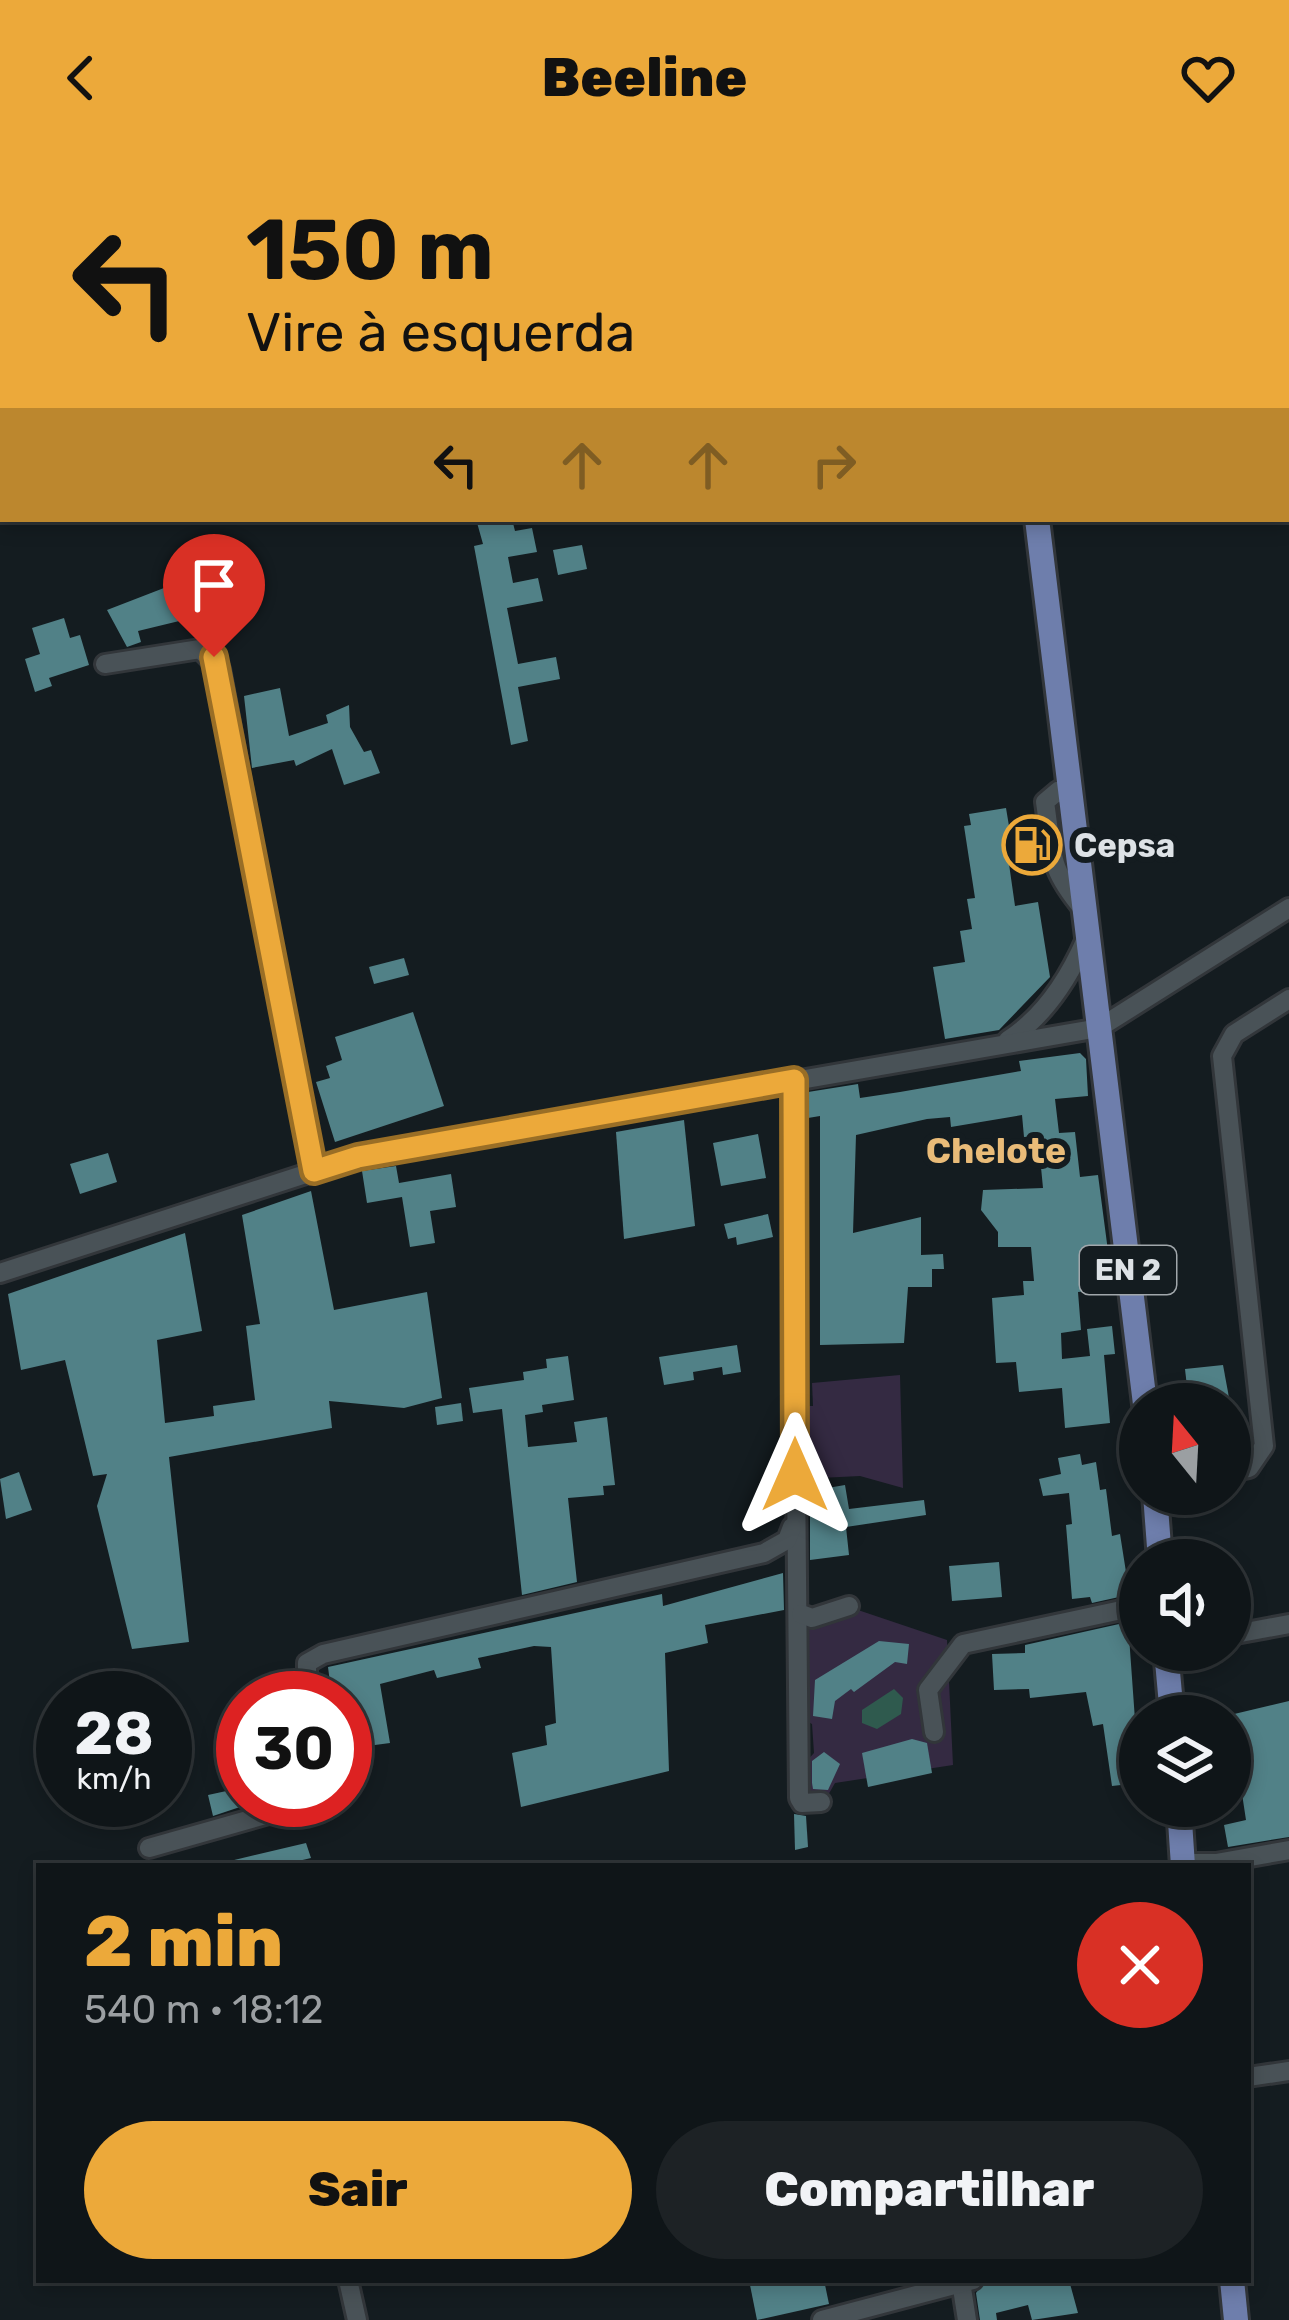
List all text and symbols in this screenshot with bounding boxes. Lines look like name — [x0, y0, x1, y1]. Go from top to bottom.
icon: back — [48, 45, 114, 111]
icon: heart — [1175, 45, 1241, 111]
text: Beeline — [542, 46, 747, 110]
text: 150 m — [246, 200, 494, 300]
icon: left — [48, 204, 204, 360]
text: Vire à esquerda — [246, 301, 635, 365]
icon: left — [423, 432, 489, 498]
icon: ahead — [549, 432, 615, 498]
icon: ahead — [675, 432, 741, 498]
icon: right — [801, 432, 867, 498]
pin — [163, 534, 265, 657]
icon: arrive — [181, 552, 247, 618]
fuel station icon: Cepsa — [1001, 814, 1063, 876]
place label: Cepsa — [1074, 826, 1175, 865]
district label: Chelote — [926, 1129, 1066, 1172]
road number: EN 2 — [1080, 1246, 1176, 1294]
north arrow — [1119, 1383, 1251, 1515]
map controls — [1119, 1383, 1251, 1827]
position arrow — [732, 1412, 858, 1538]
button: sound — [1119, 1539, 1251, 1671]
speed limit sign: 30 — [216, 1671, 372, 1827]
button: layers — [1119, 1695, 1251, 1827]
text: 28 — [74, 1698, 154, 1769]
text: km/h — [77, 1761, 151, 1797]
text: 2 min — [84, 1899, 283, 1984]
button: close — [1077, 1902, 1203, 2028]
text: 540 m · 18:12 — [84, 1987, 323, 2033]
button: Sair — [84, 2121, 632, 2259]
button: Compartilhar — [656, 2121, 1203, 2259]

